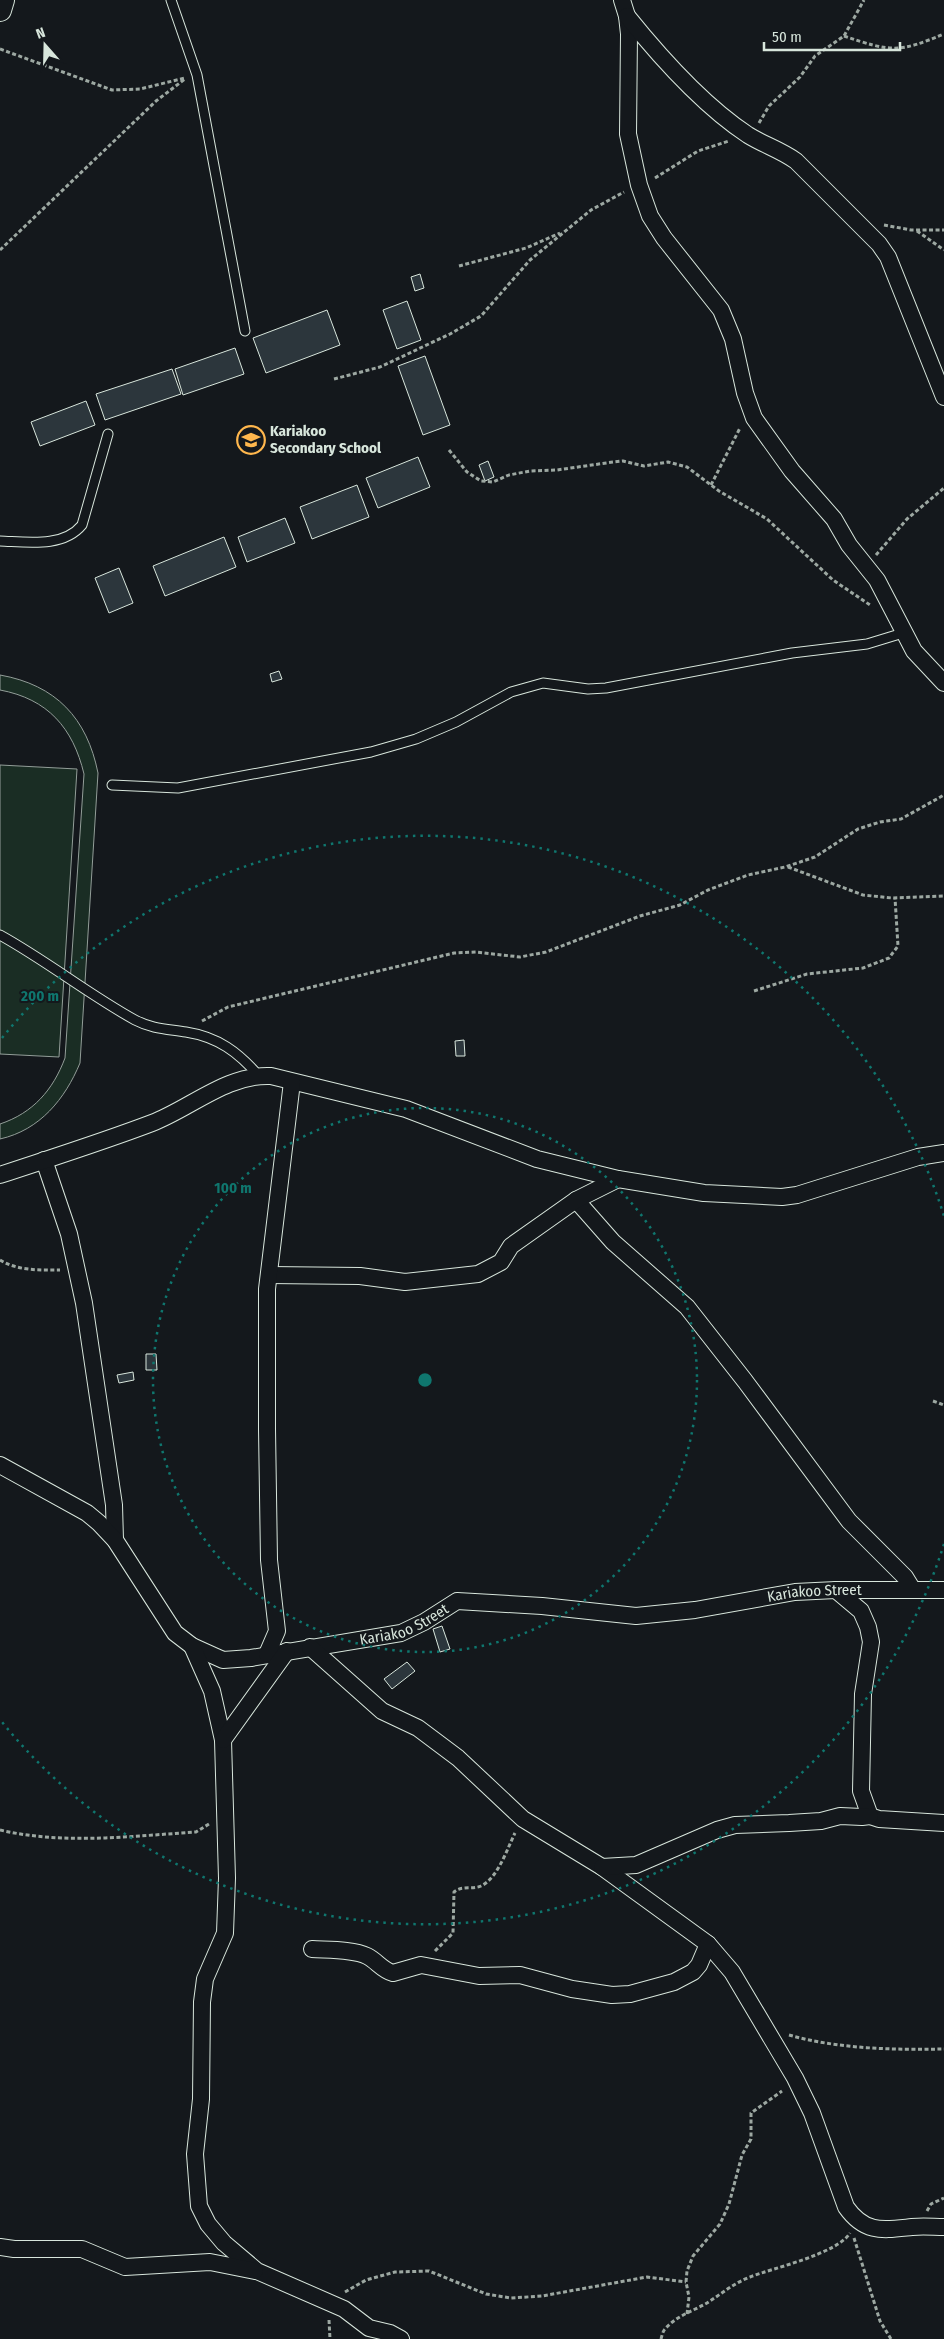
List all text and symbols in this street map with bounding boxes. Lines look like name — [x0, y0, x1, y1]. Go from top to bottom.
north arrow — [20, 20, 70, 70]
scale bar — [764, 20, 900, 52]
text: N — [34, 24, 48, 43]
text: 50 m — [772, 28, 802, 46]
place label: Kariakoo Secondary School — [270, 422, 382, 457]
school or university icon: Kariakoo Secondary School — [236, 425, 266, 455]
text: 200 m — [20, 987, 59, 1005]
text: 100 m — [214, 1179, 252, 1197]
centre of rings — [416, 1371, 434, 1389]
street label: Kariakoo Street — [766, 1581, 862, 1606]
street label: Kariakoo Street — [358, 1600, 452, 1649]

